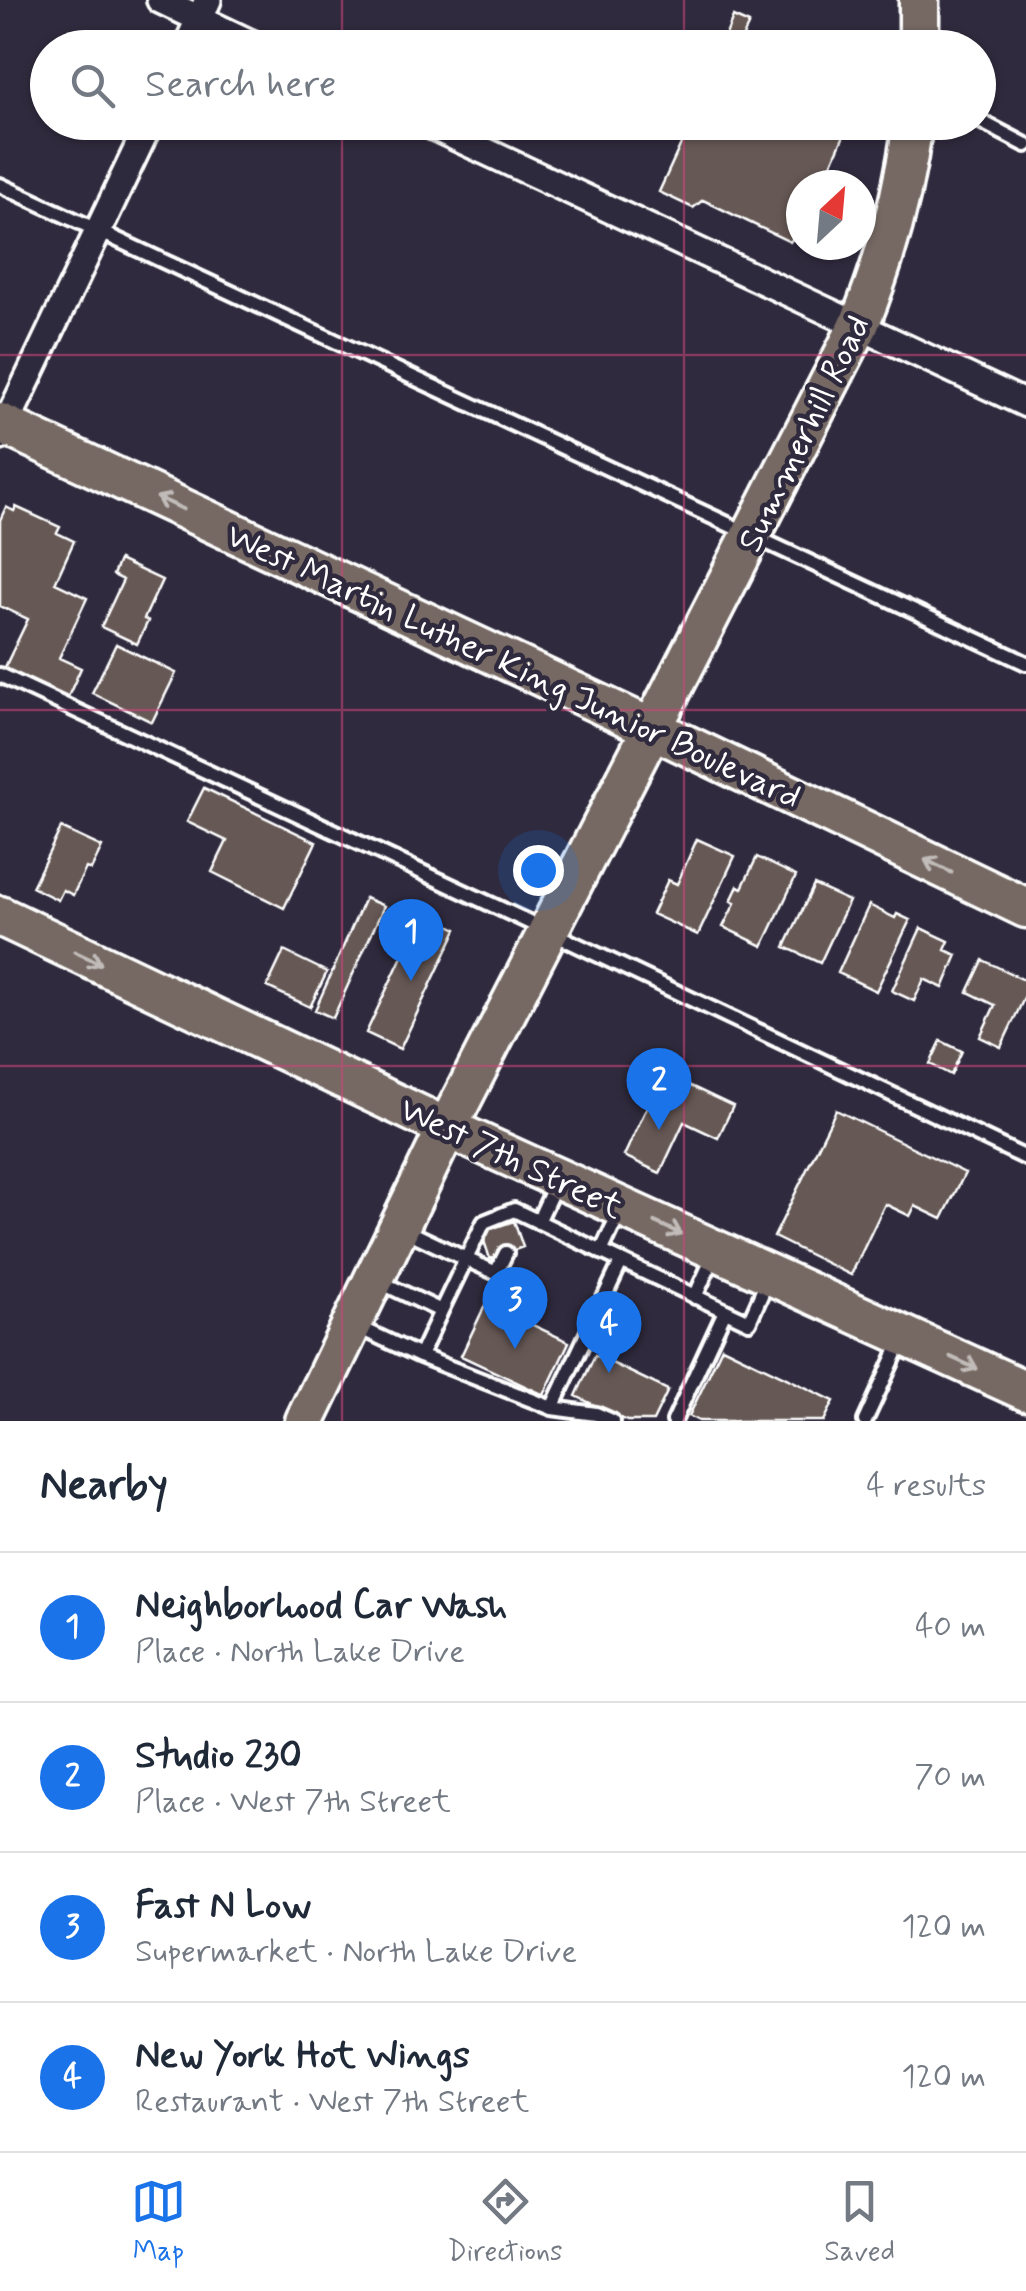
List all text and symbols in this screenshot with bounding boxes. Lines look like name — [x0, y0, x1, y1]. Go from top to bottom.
search box — [30, 30, 996, 140]
icon: search — [65, 58, 120, 113]
text: Search here — [145, 61, 336, 110]
north arrow — [786, 170, 876, 260]
street label: Summerhill Road — [728, 308, 882, 560]
one-way arrow — [155, 492, 185, 511]
street label: West Martin Luther King Junior Boulevard — [218, 513, 808, 821]
your location — [513, 845, 564, 896]
one-way arrow — [924, 855, 954, 874]
pin: 1 — [378, 898, 444, 981]
one-way arrow — [72, 949, 102, 968]
pin: 2 — [626, 1048, 692, 1130]
street label: West 7th Street — [392, 1087, 631, 1231]
one-way arrow — [652, 1220, 682, 1239]
pin: 3 — [482, 1266, 548, 1349]
pin: 4 — [576, 1290, 642, 1373]
one-way arrow — [948, 1355, 979, 1373]
text: Nearby — [40, 1459, 168, 1514]
text: 4 results — [866, 1465, 986, 1507]
text: Neighborhood Car Wash — [135, 1582, 508, 1631]
text: 1 — [65, 1606, 80, 1648]
text: 40 m — [915, 1606, 986, 1648]
text: Place · North Lake Drive — [135, 1631, 465, 1673]
text: Studio 230 — [135, 1732, 302, 1781]
text: 2 — [65, 1756, 80, 1798]
text: 70 m — [914, 1756, 986, 1798]
text: Place · West 7th Street — [135, 1781, 451, 1823]
text: Fast N Low — [135, 1882, 311, 1931]
text: 3 — [65, 1906, 80, 1948]
text: 120 m — [901, 1906, 986, 1948]
text: Supermarket · North Lake Drive — [135, 1931, 577, 1973]
text: New York Hot Wings — [135, 2032, 470, 2081]
text: 4 — [63, 2056, 82, 2098]
text: 120 m — [901, 2056, 986, 2098]
text: Restaurant · West 7th Street — [135, 2081, 529, 2123]
tab: Map — [131, 2174, 186, 2271]
tab: Directions — [448, 2174, 563, 2271]
tab: Saved — [824, 2174, 895, 2271]

